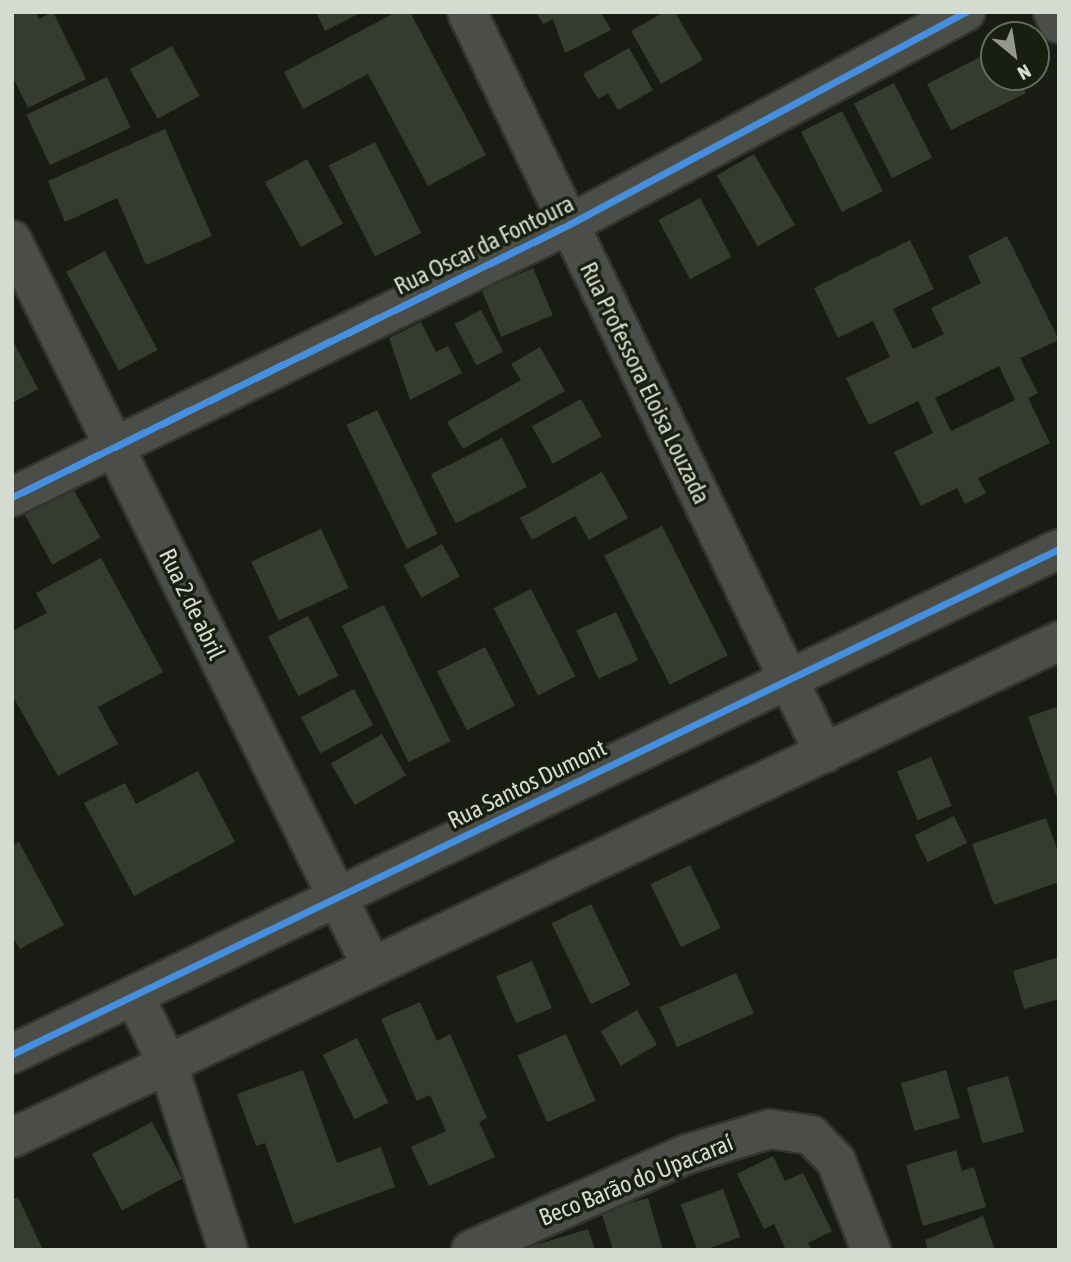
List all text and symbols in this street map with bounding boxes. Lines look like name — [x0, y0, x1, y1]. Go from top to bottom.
north arrow — [980, 21, 1050, 91]
text: N — [1014, 60, 1035, 85]
street label: Rua Oscar da Fontoura — [390, 189, 578, 301]
street label: Rua Professora Eloisa Louzada — [574, 257, 716, 509]
street label: Rua 2 de abril — [153, 544, 231, 664]
street label: Rua Santos Dumont — [443, 733, 611, 835]
street label: Beco Barão do Upacaraí — [535, 1128, 737, 1232]

